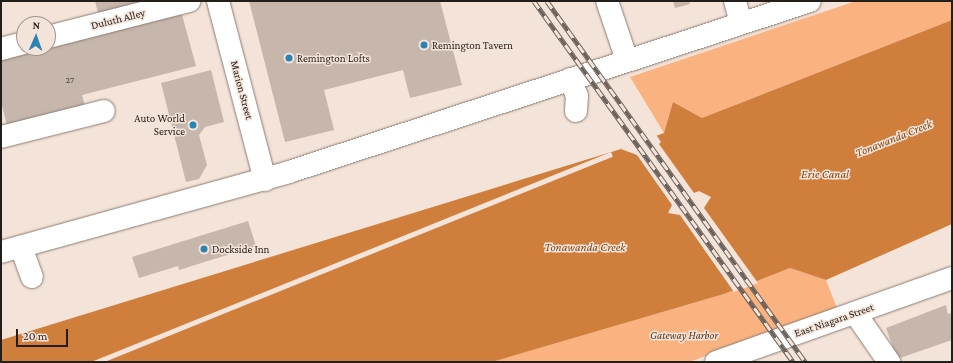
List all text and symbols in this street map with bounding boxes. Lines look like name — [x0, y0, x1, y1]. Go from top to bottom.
street label: Duluth Alley — [90, 6, 146, 32]
north arrow — [16, 16, 56, 56]
text: N — [32, 19, 40, 31]
place label: Remington Tavern — [432, 38, 513, 52]
marker: Remington Tavern — [419, 40, 429, 50]
place label: Remington Lofts — [297, 51, 370, 65]
marker: Remington Lofts — [284, 53, 294, 63]
street label: Marion Street — [228, 59, 256, 121]
house number: 27 — [66, 75, 74, 85]
place label: Auto World Service — [134, 112, 185, 138]
water label: Tonawanda Creek — [854, 117, 934, 161]
marker: Auto World Service — [188, 120, 198, 130]
water label: Erie Canal — [801, 168, 849, 182]
water label: Tonawanda Creek — [544, 241, 626, 255]
place label: Dockside Inn — [212, 242, 270, 256]
marker: Dockside Inn — [199, 244, 209, 254]
street label: East Niagara Street — [792, 300, 876, 340]
scale bar — [18, 321, 70, 347]
park label: Gateway Harbor — [650, 328, 718, 342]
text: 20 m — [23, 329, 47, 343]

